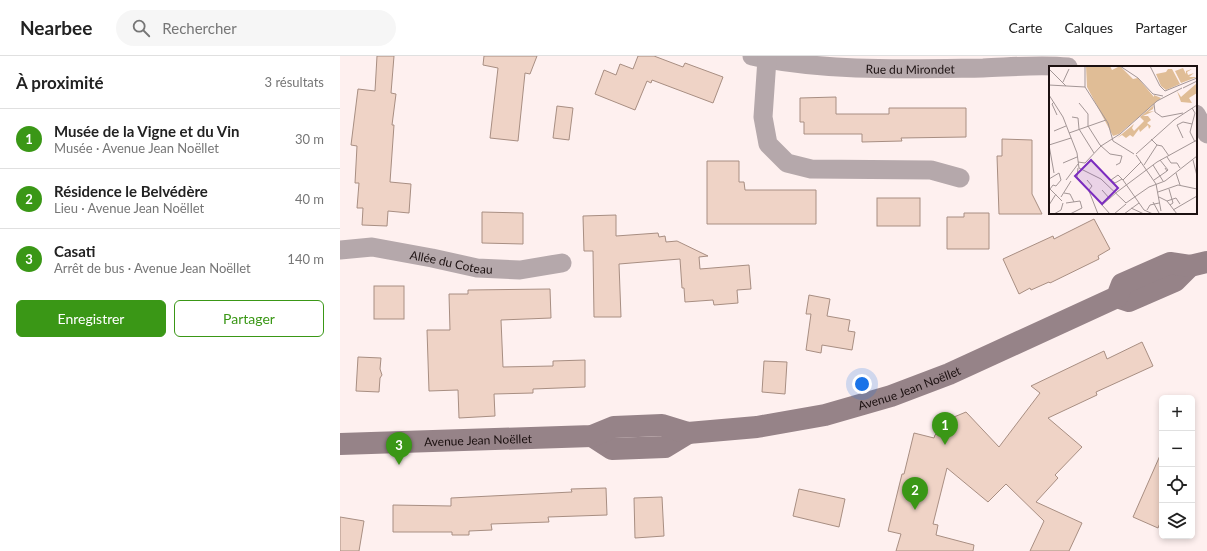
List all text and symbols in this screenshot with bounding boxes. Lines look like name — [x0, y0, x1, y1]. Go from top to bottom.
search box — [116, 10, 396, 46]
text: Nearbee — [20, 16, 92, 39]
icon: search — [130, 17, 152, 39]
text: Rechercher — [162, 19, 237, 37]
text: Carte — [1009, 19, 1042, 36]
text: Calques — [1064, 19, 1113, 36]
text: Partager — [1135, 19, 1187, 36]
street label: Rue du Mirondet — [866, 61, 956, 76]
inset map — [1049, 66, 1197, 214]
text: À proximité — [16, 72, 104, 93]
text: 3 résultats — [265, 74, 324, 90]
text: Musée de la Vigne et du Vin — [54, 122, 240, 140]
text: 1 — [25, 131, 33, 147]
text: 30 m — [295, 131, 324, 147]
text: Musée · Avenue Jean Noëllet — [54, 140, 219, 156]
text: Résidence le Belvédère — [54, 182, 208, 200]
text: 2 — [25, 191, 33, 207]
text: 40 m — [295, 191, 324, 207]
text: Lieu · Avenue Jean Noëllet — [54, 200, 204, 216]
text: Casati — [54, 242, 95, 260]
street label: Allée du Coteau — [409, 247, 493, 276]
text: 3 — [25, 251, 33, 267]
text: 140 m — [287, 251, 324, 267]
text: Arrêt de bus · Avenue Jean Noëllet — [54, 260, 251, 276]
button: Enregistrer — [16, 300, 166, 337]
button: Partager — [174, 300, 324, 337]
street label: Avenue Jean Noëllet — [856, 362, 963, 413]
your location — [852, 374, 872, 394]
map controls — [1159, 395, 1195, 539]
button: + — [1159, 395, 1195, 431]
pin: 1 — [932, 412, 958, 445]
street label: Avenue Jean Noëllet — [424, 430, 533, 449]
button: − — [1159, 431, 1195, 467]
pin: 3 — [386, 432, 412, 465]
button: locate — [1159, 467, 1195, 503]
pin: 2 — [902, 477, 928, 510]
button: layers — [1159, 503, 1195, 539]

